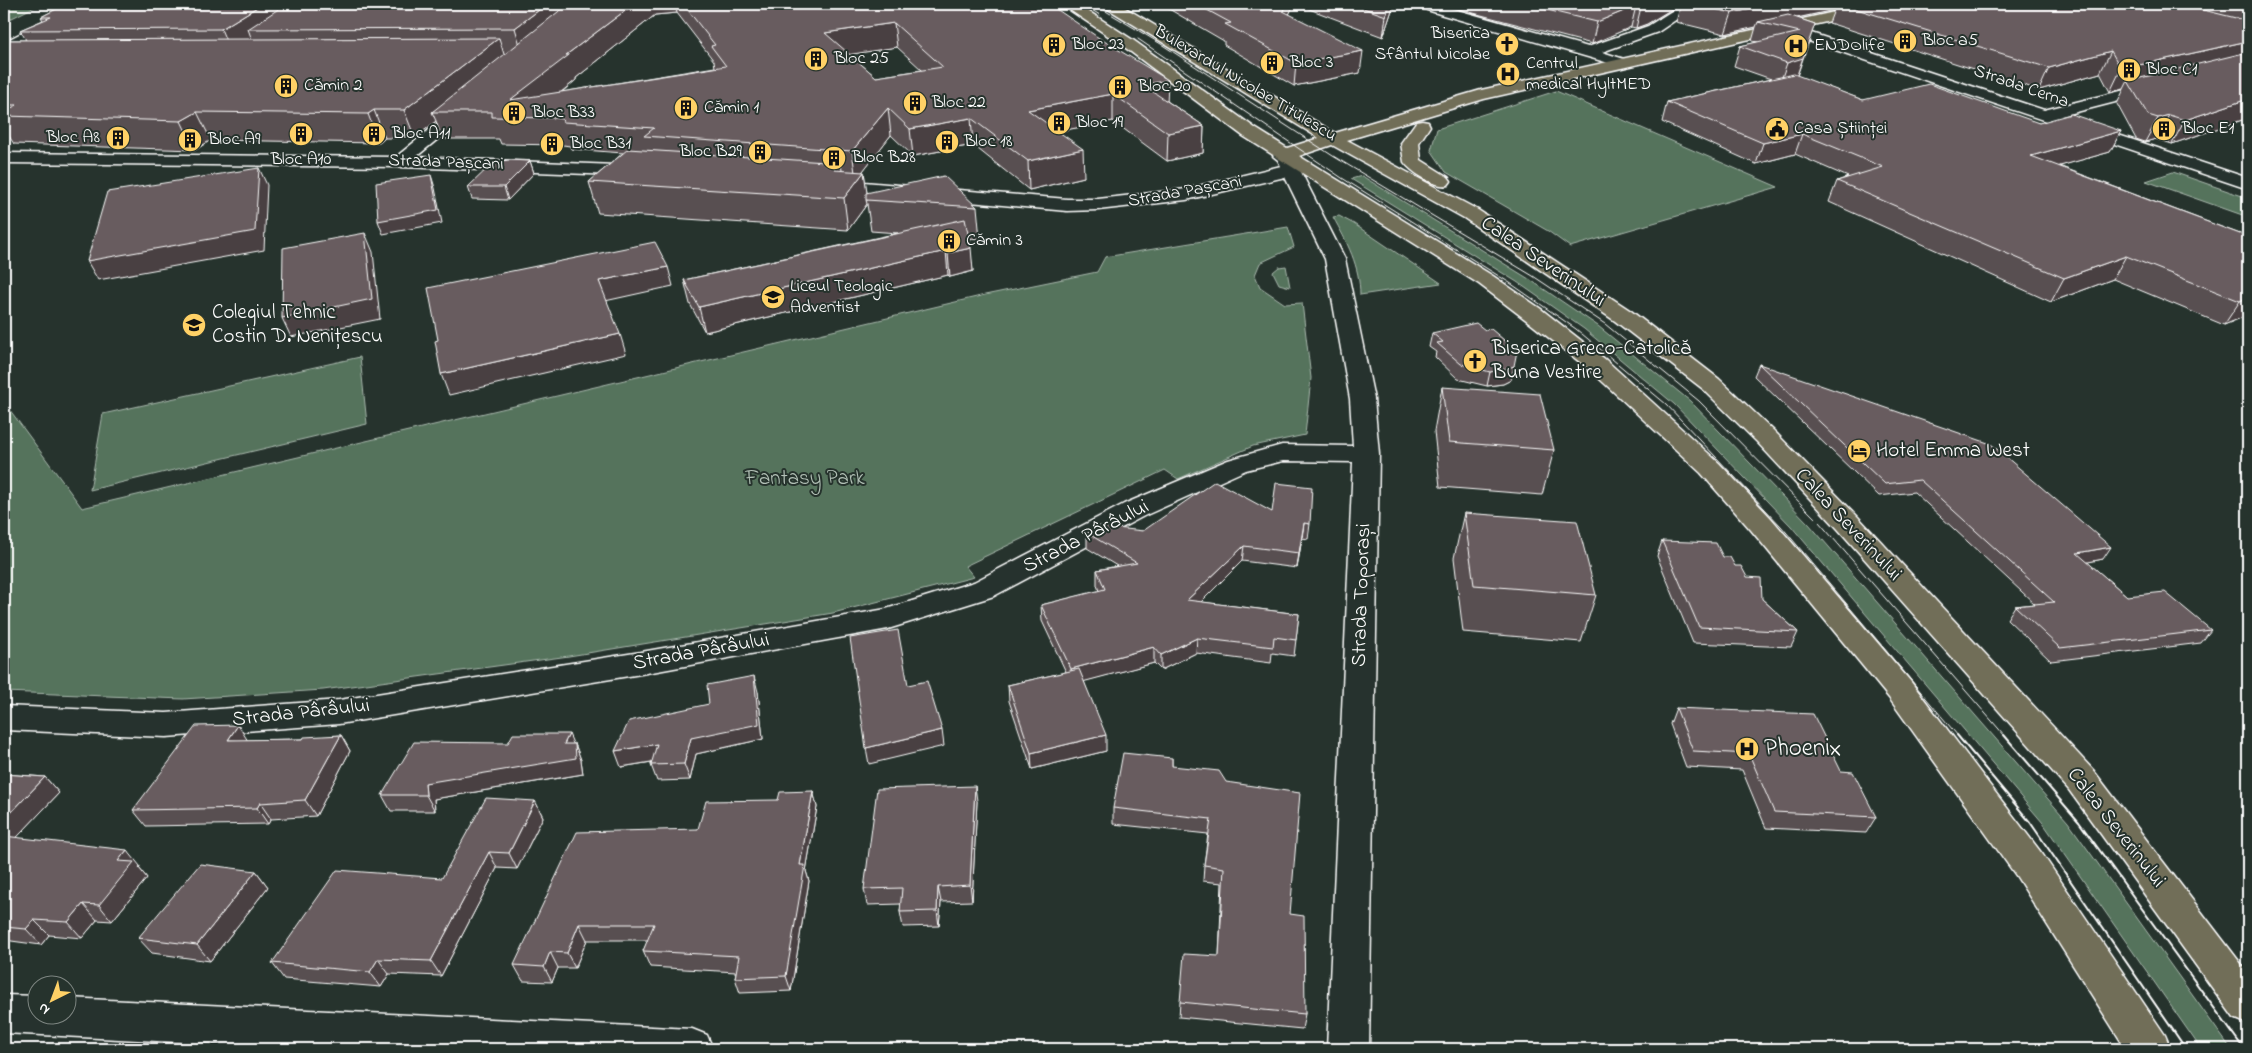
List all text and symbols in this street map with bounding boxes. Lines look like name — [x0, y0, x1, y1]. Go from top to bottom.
street label: Bulevardul Nicolae Titulescu — [1148, 18, 1341, 149]
place label: Biserica Sfântul Nicolae — [1375, 21, 1491, 68]
building icon: Bloc a5 — [1892, 28, 1918, 54]
place label: Bloc a5 — [1921, 28, 1978, 54]
church icon: Biserica Sfântul Nicolae — [1494, 31, 1520, 57]
building icon: Bloc 23 — [1041, 32, 1067, 58]
place label: Bloc 23 — [1071, 32, 1124, 58]
hospital icon: ENDOlife — [1783, 33, 1809, 59]
place label: ENDOlife — [1814, 33, 1886, 59]
building icon: Bloc 25 — [803, 46, 829, 72]
place label: Bloc 25 — [833, 46, 889, 72]
building icon: Bloc 3 — [1259, 50, 1285, 76]
place label: Bloc 3 — [1289, 50, 1333, 76]
place label: Centrul medical HyltMED — [1526, 51, 1651, 98]
building icon: Bloc C1 — [2116, 57, 2142, 83]
place label: Bloc C1 — [2145, 57, 2198, 83]
street label: Strada Cerna — [1970, 59, 2072, 115]
hospital icon: Centrul medical HyltMED — [1495, 61, 1521, 87]
building icon: Cămin 2 — [273, 73, 299, 99]
place label: Cămin 2 — [304, 73, 363, 99]
building icon: Bloc 20 — [1107, 74, 1133, 100]
place label: Bloc 20 — [1137, 74, 1191, 100]
building icon: Bloc 22 — [902, 90, 928, 116]
place label: Bloc 22 — [931, 90, 986, 116]
building icon: Cămin 1 — [673, 95, 699, 121]
place label: Cămin 1 — [704, 95, 760, 121]
building icon: Bloc B33 — [501, 100, 527, 126]
place label: Bloc B33 — [531, 100, 595, 126]
building icon: Bloc 19 — [1046, 110, 1072, 136]
place label: Bloc 19 — [1075, 110, 1124, 136]
public building icon: Casa Științei — [1764, 116, 1790, 142]
place label: Casa Științei — [1794, 116, 1887, 142]
building icon: Bloc E1 — [2151, 116, 2177, 142]
place label: Bloc E1 — [2181, 116, 2235, 142]
building icon: Bloc A10 — [288, 121, 314, 147]
building icon: Bloc A11 — [361, 121, 387, 147]
place label: Bloc A11 — [391, 121, 451, 147]
place label: Bloc A8 — [45, 125, 100, 151]
building icon: Bloc A8 — [105, 125, 131, 151]
building icon: Bloc A9 — [177, 127, 203, 153]
place label: Bloc A9 — [207, 127, 261, 153]
building icon: Bloc 18 — [934, 129, 960, 155]
place label: Bloc 18 — [963, 129, 1013, 155]
building icon: Bloc B31 — [539, 131, 565, 157]
place label: Bloc B31 — [569, 131, 631, 157]
place label: Bloc B29 — [679, 139, 743, 165]
building icon: Bloc B29 — [747, 139, 773, 165]
building icon: Bloc B28 — [821, 145, 847, 171]
place label: Bloc B28 — [851, 145, 916, 171]
place label: Bloc A10 — [270, 147, 331, 173]
street label: Strada Pașcani — [388, 148, 504, 178]
street label: Strada Pașcani — [1126, 169, 1244, 215]
street label: Calea Severinului — [1474, 209, 1612, 315]
building icon: Cămin 3 — [936, 228, 962, 254]
place label: Cămin 3 — [966, 228, 1023, 254]
place label: Liceul Teologic Adventist — [790, 274, 893, 321]
school or university icon: Liceul Teologic Adventist — [760, 284, 786, 310]
place label: Colegiul Tehnic Costin D. Nenițescu — [212, 298, 383, 352]
school or university icon: Colegiul Tehnic Costin D. Nenițescu — [181, 312, 207, 338]
place label: Biserica Greco-Catolică Buna Vestire — [1491, 334, 1691, 388]
church icon: Biserica Greco-Catolică Buna Vestire — [1462, 348, 1488, 374]
place label: Hotel Emma West — [1876, 436, 2030, 466]
hotel icon: Hotel Emma West — [1846, 438, 1872, 464]
street label: Calea Severinului — [1787, 462, 1909, 588]
park label: Fantasy Park — [744, 464, 865, 496]
street label: Strada Pârâului — [1018, 492, 1154, 582]
street label: Strada Toporași — [1345, 523, 1379, 667]
street label: Strada Pârâului — [630, 625, 772, 679]
street label: Strada Pârâului — [231, 691, 371, 735]
place label: Phoenix — [1764, 731, 1841, 767]
hospital icon: Phoenix — [1734, 736, 1760, 762]
street label: Calea Severinului — [2059, 762, 2173, 894]
north arrow — [28, 976, 78, 1026]
text: N — [34, 998, 55, 1020]

